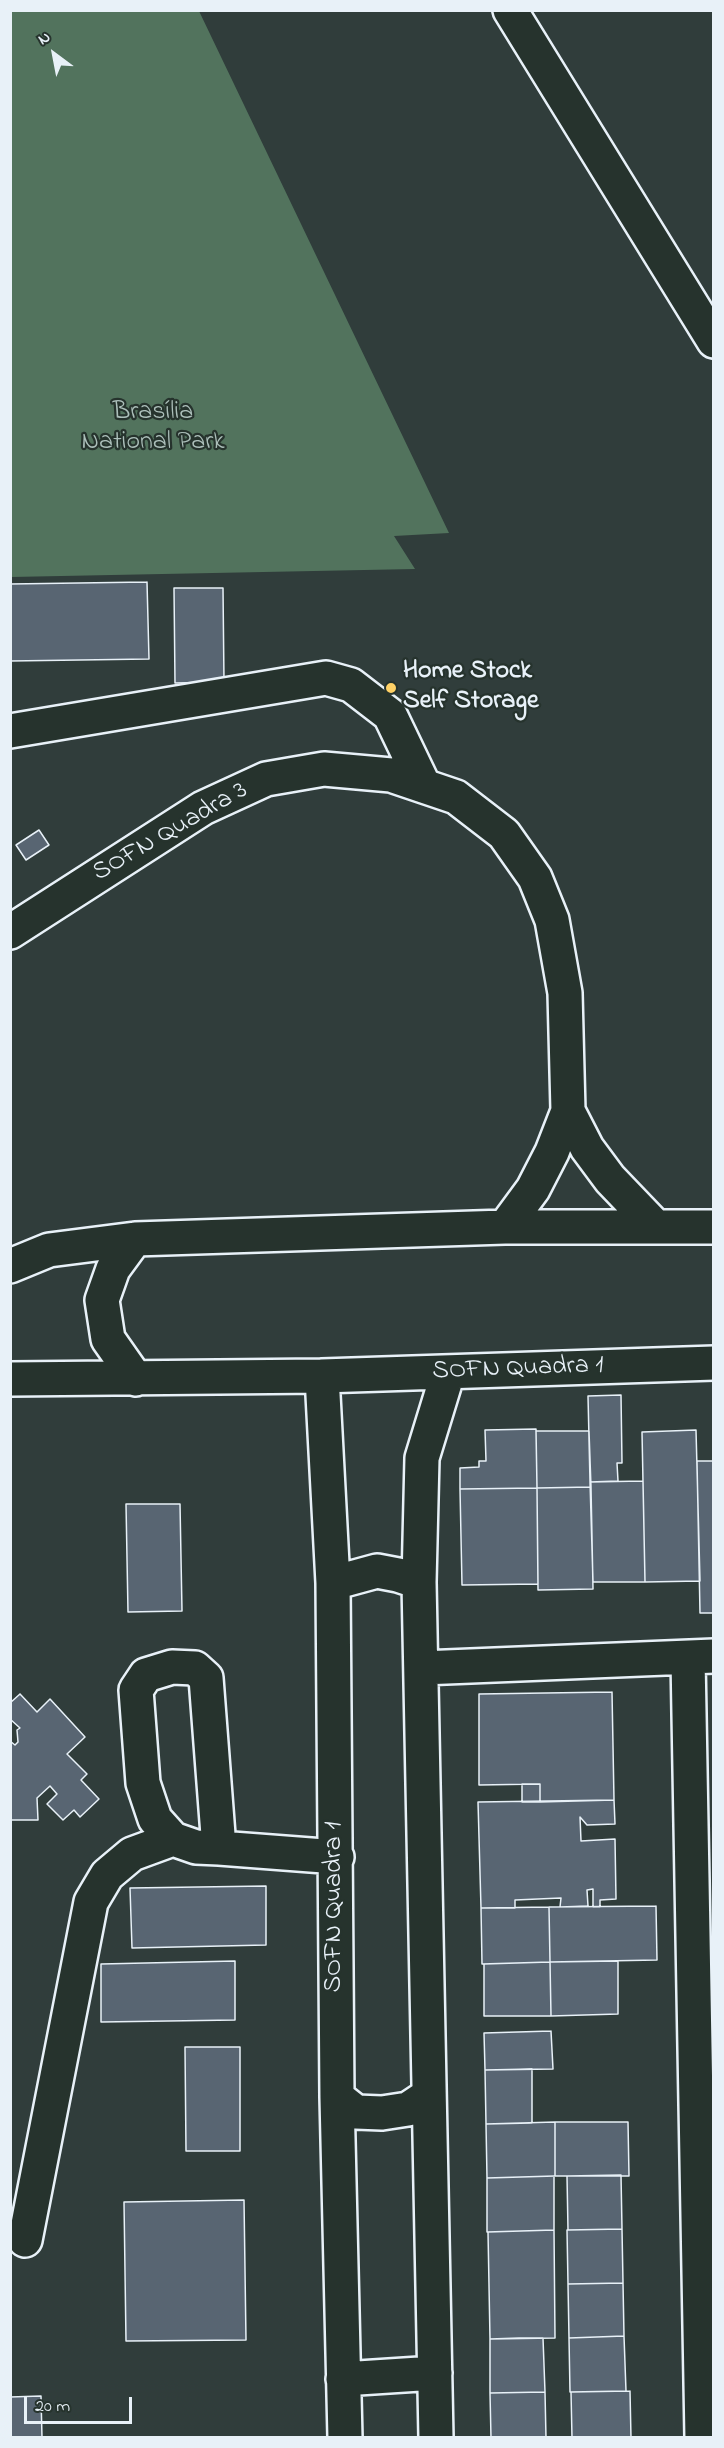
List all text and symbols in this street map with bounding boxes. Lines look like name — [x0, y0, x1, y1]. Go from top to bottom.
north arrow — [24, 24, 84, 84]
text: N — [34, 26, 55, 52]
park label: Brasília National Park — [81, 398, 225, 460]
place label: Home Stock Self Storage — [403, 657, 539, 718]
marker: Home Stock Self Storage — [384, 681, 398, 695]
street label: SOFN Quadra 3 — [88, 776, 254, 890]
street label: SOFN Quadra 1 — [432, 1351, 604, 1389]
street label: SOFN Quadra 1 — [320, 1821, 352, 1993]
scale bar — [27, 2385, 135, 2423]
text: 20 m — [35, 2394, 70, 2420]

